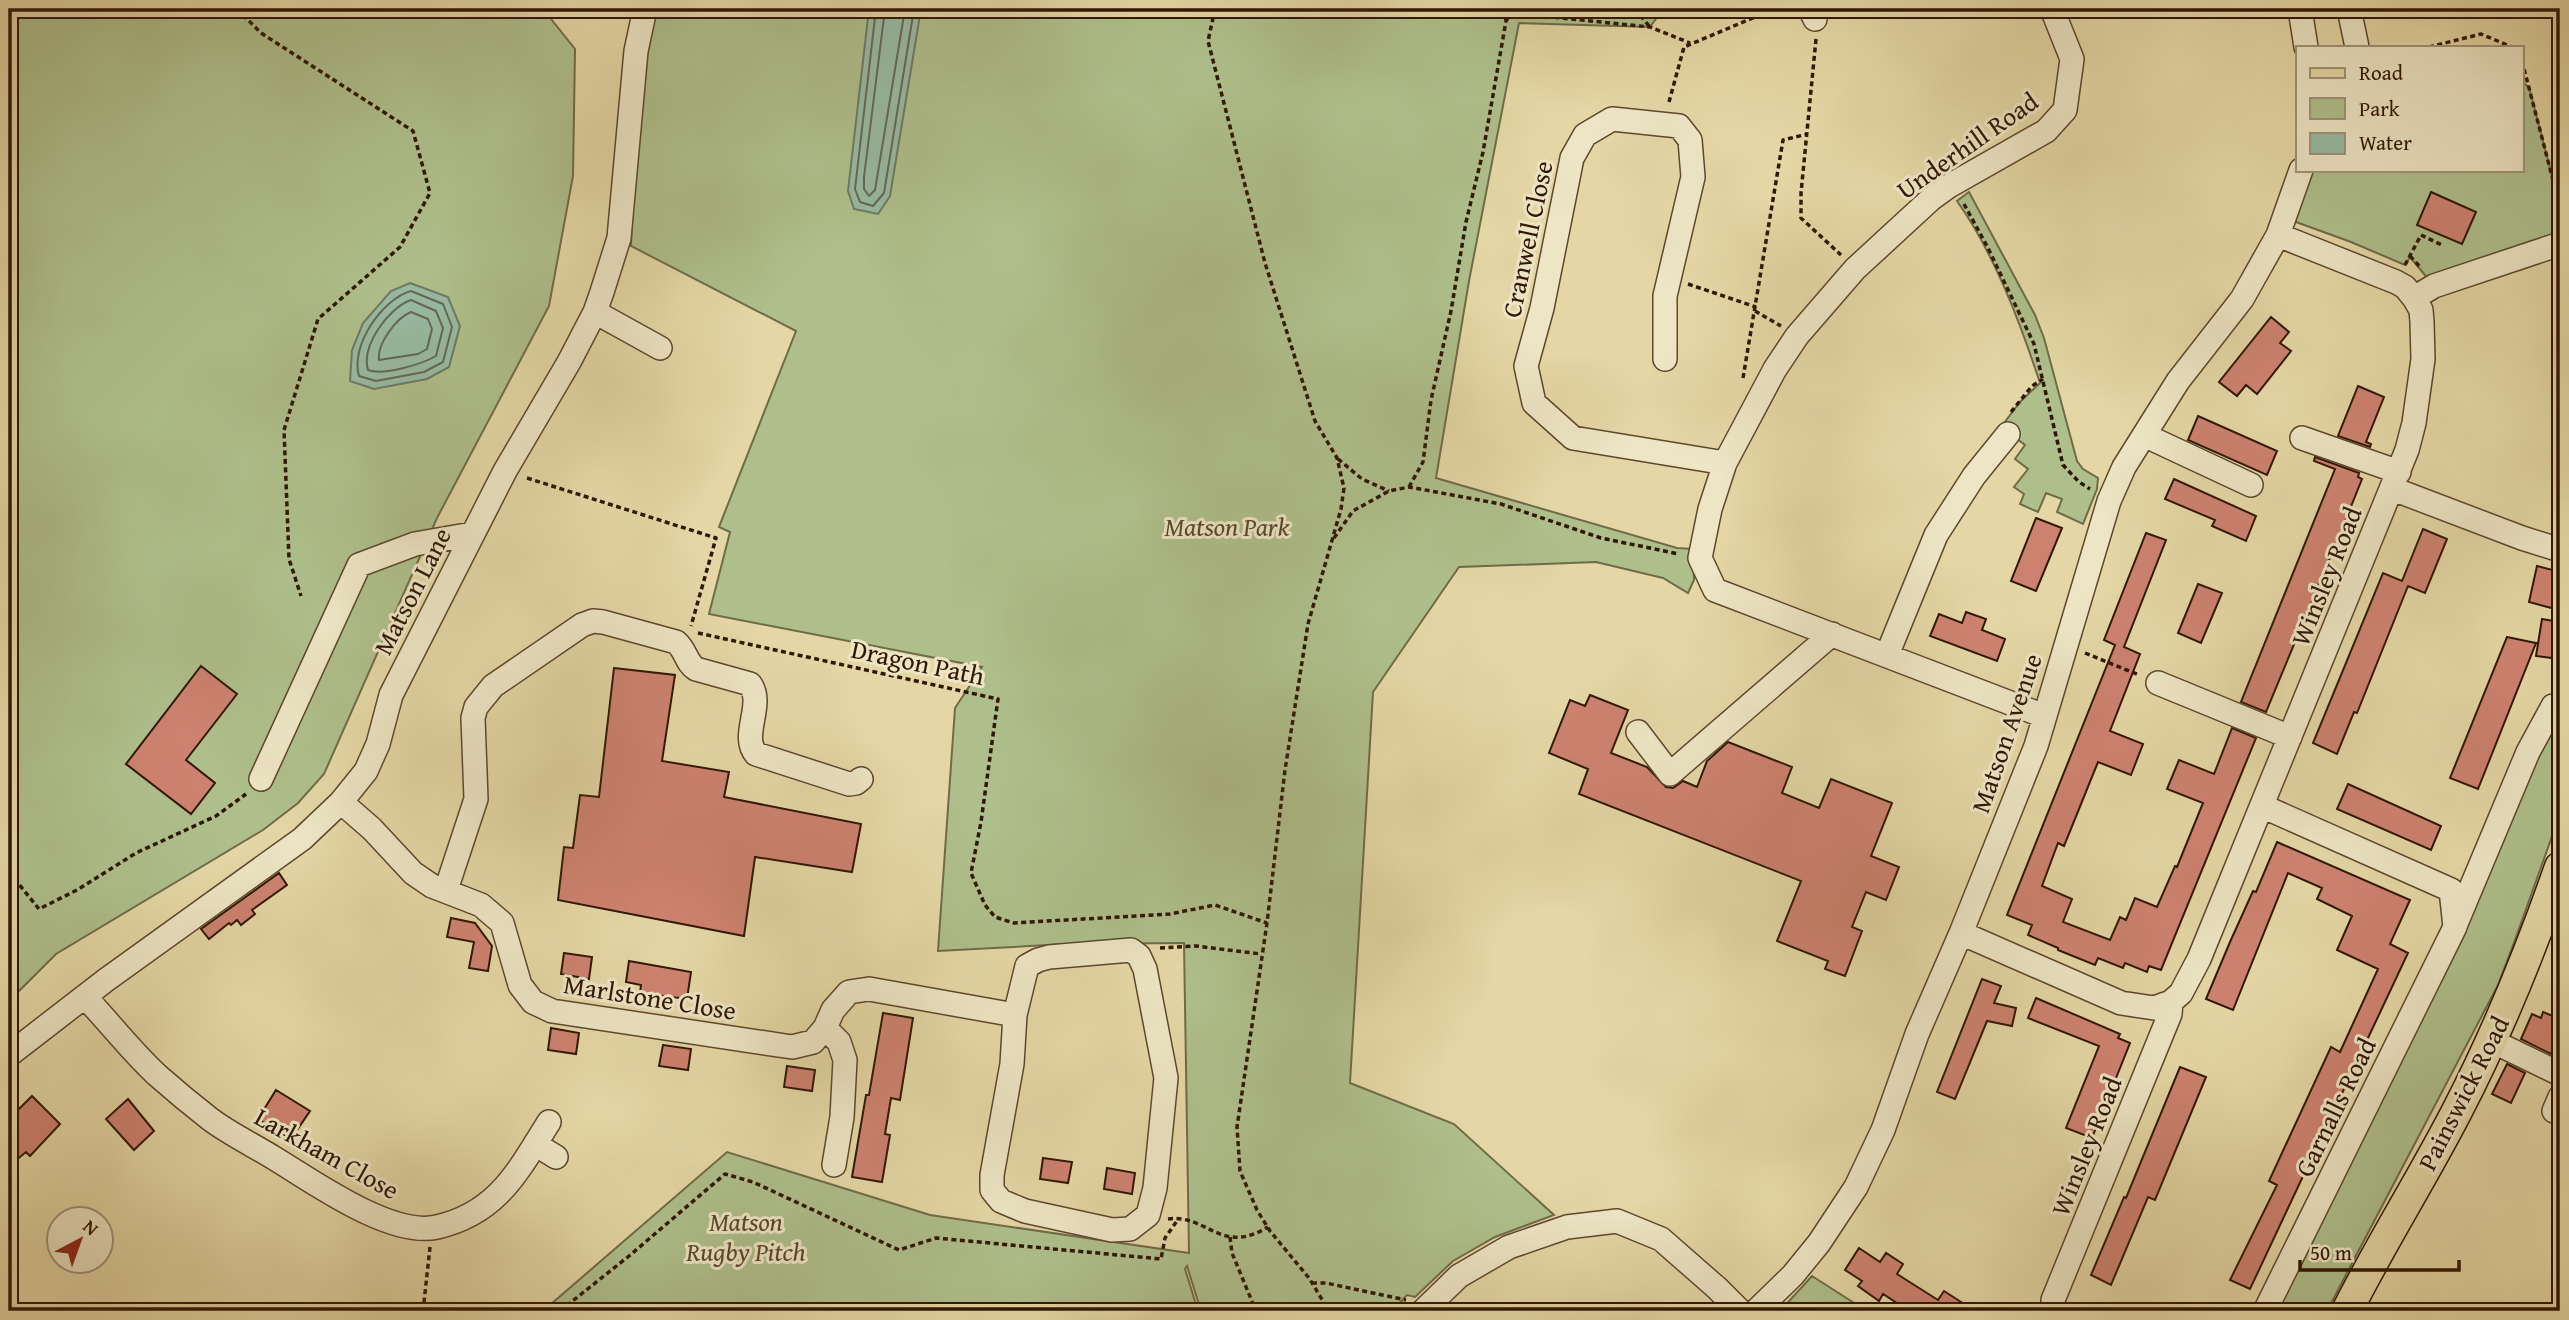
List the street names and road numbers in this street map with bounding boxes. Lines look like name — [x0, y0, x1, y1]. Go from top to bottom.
street label: Underhill Road — [1888, 82, 2046, 208]
street label: Cranwell Close — [1491, 157, 1563, 321]
street label: Winsley Road — [2280, 500, 2372, 651]
street label: Matson Lane — [363, 520, 461, 662]
street label: Dragon Path — [848, 629, 989, 695]
street label: Matson Avenue — [1960, 648, 2052, 818]
street label: Marlstone Close — [561, 964, 739, 1030]
street label: Painswick Road — [2407, 1009, 2519, 1177]
street label: Garnalls Road — [2285, 1031, 2386, 1183]
street label: Winsley Road — [2040, 1070, 2132, 1221]
street label: Larkham Close — [248, 1097, 406, 1209]

